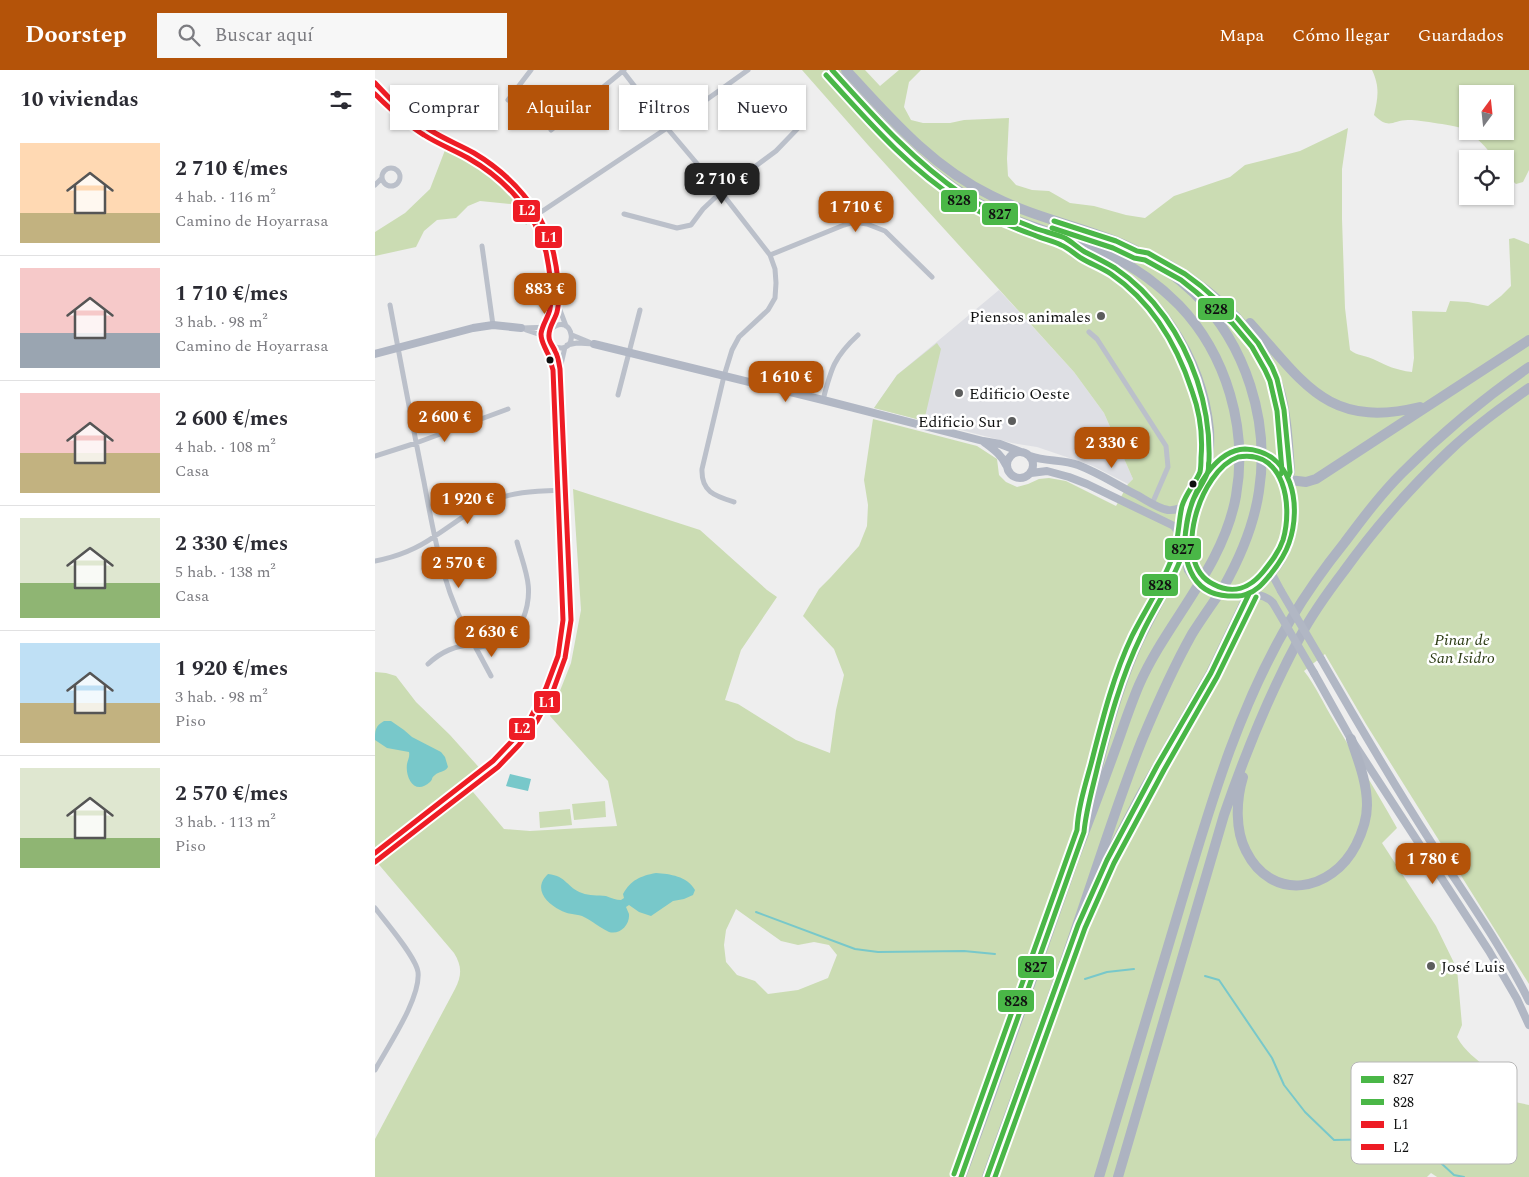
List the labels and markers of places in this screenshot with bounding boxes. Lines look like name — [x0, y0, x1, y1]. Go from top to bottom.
pin: 2 710 € — [676, 162, 768, 205]
pin: 1 710 € — [810, 190, 902, 233]
pin: 883 € — [510, 272, 580, 315]
place label: Piensos animales — [969, 305, 1091, 329]
marker: Piensos animales — [1095, 310, 1107, 322]
unlabelled marker — [545, 355, 555, 365]
pin: 1 610 € — [740, 360, 832, 403]
place label: Edificio Oeste — [969, 382, 1070, 406]
marker: Edificio Oeste — [953, 387, 965, 399]
pin: 2 600 € — [399, 400, 491, 443]
place label: Edificio Sur — [918, 410, 1002, 434]
marker: Edificio Sur — [1006, 415, 1018, 427]
pin: 2 330 € — [1066, 426, 1158, 469]
unlabelled marker — [1188, 479, 1198, 489]
pin: 1 920 € — [422, 482, 514, 525]
pin: 2 570 € — [413, 546, 505, 589]
pin: 2 630 € — [446, 616, 538, 658]
pin: 1 780 € — [1387, 842, 1479, 885]
place label: José Luis — [1441, 955, 1505, 979]
marker: José Luis — [1425, 960, 1437, 972]

